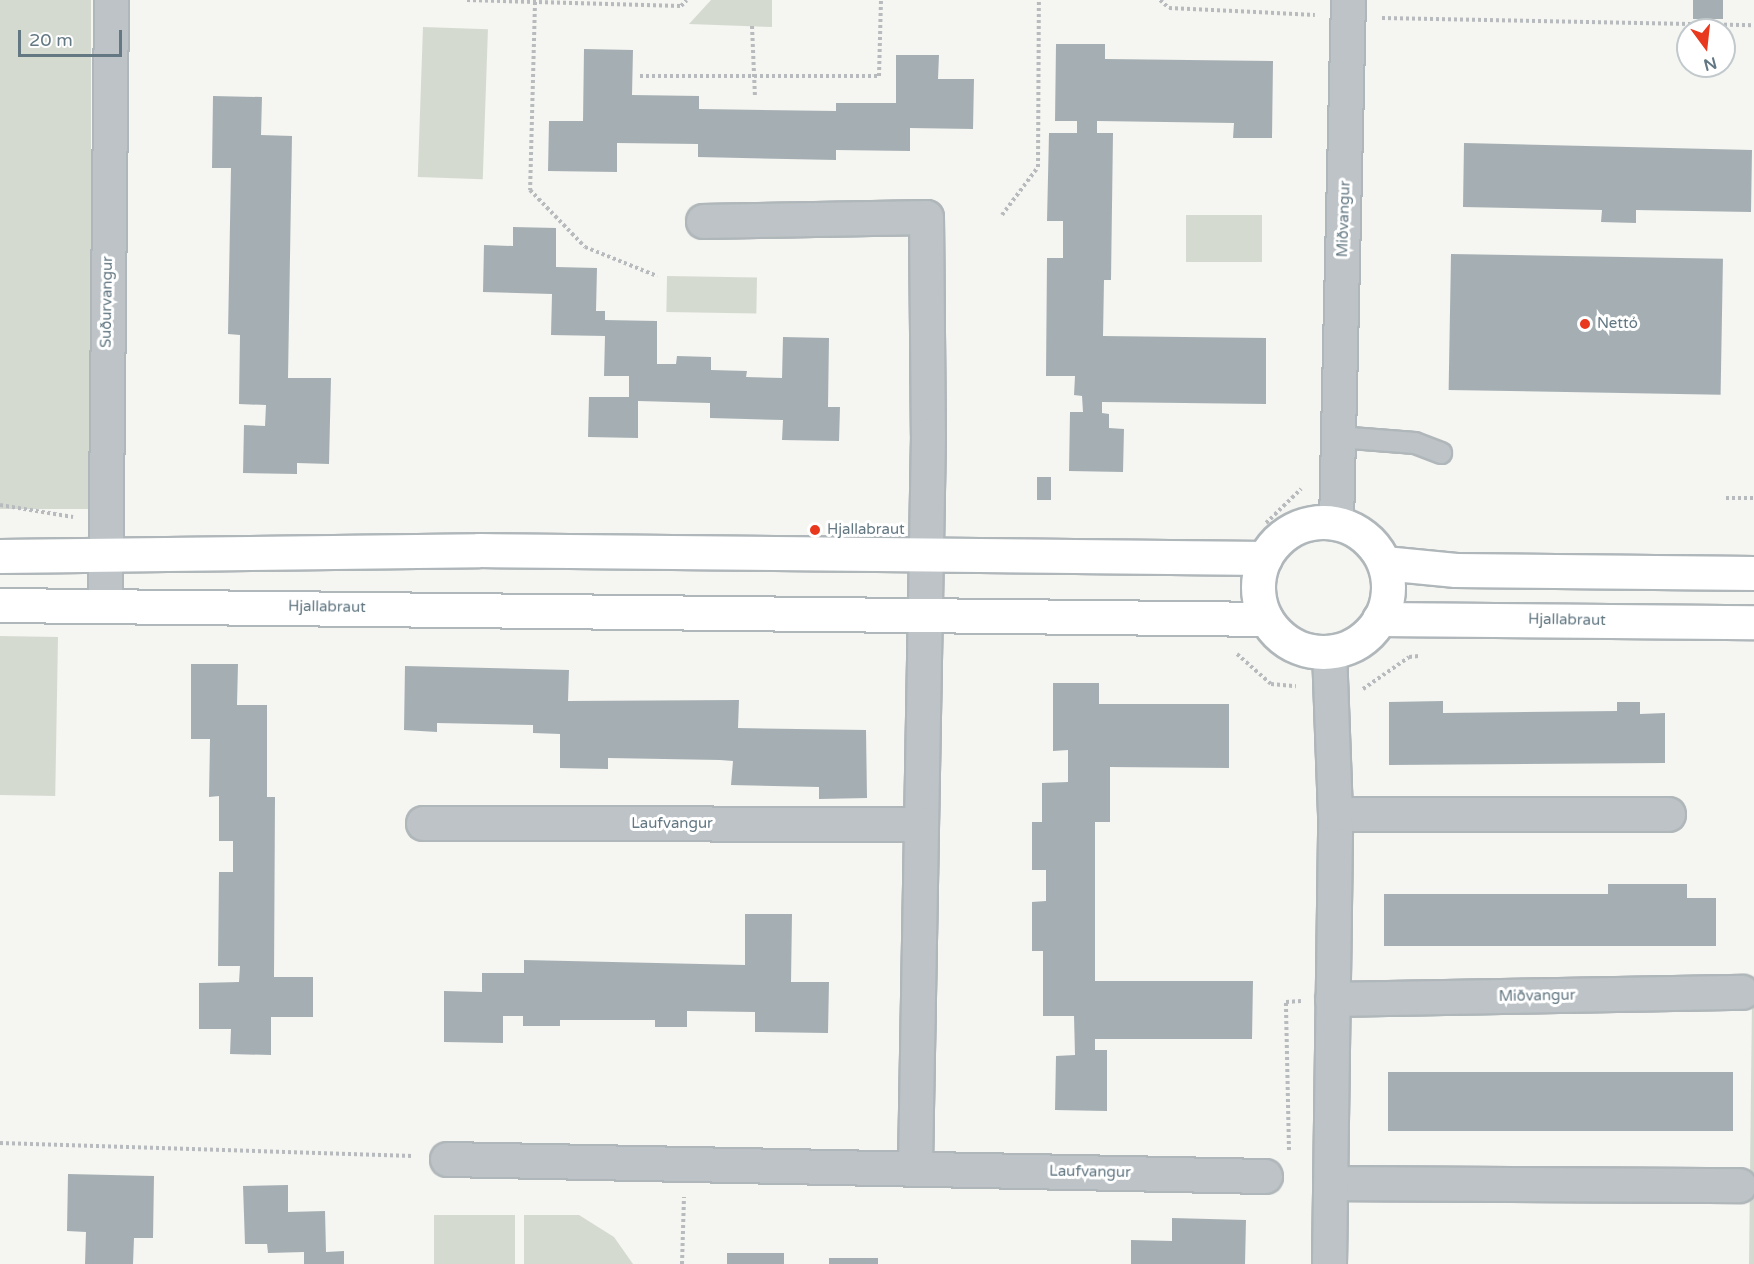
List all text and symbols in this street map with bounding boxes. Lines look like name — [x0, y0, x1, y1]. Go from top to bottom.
scale bar — [21, 18, 124, 56]
north arrow — [1676, 18, 1736, 78]
text: 20 m — [29, 29, 73, 51]
text: N — [1701, 52, 1719, 75]
street label: Miðvangur — [1334, 180, 1354, 258]
street label: Suðurvangur — [97, 256, 117, 348]
place label: Nettó — [1597, 315, 1638, 333]
marker: Nettó — [1578, 317, 1592, 331]
place label: Hjallabraut — [827, 521, 905, 539]
marker: Hjallabraut — [808, 523, 822, 537]
street label: Hjallabraut — [288, 597, 366, 617]
street label: Hjallabraut — [1528, 610, 1606, 630]
street label: Laufvangur — [631, 815, 713, 833]
street label: Miðvangur — [1499, 986, 1575, 1006]
street label: Laufvangur — [1049, 1162, 1131, 1182]

